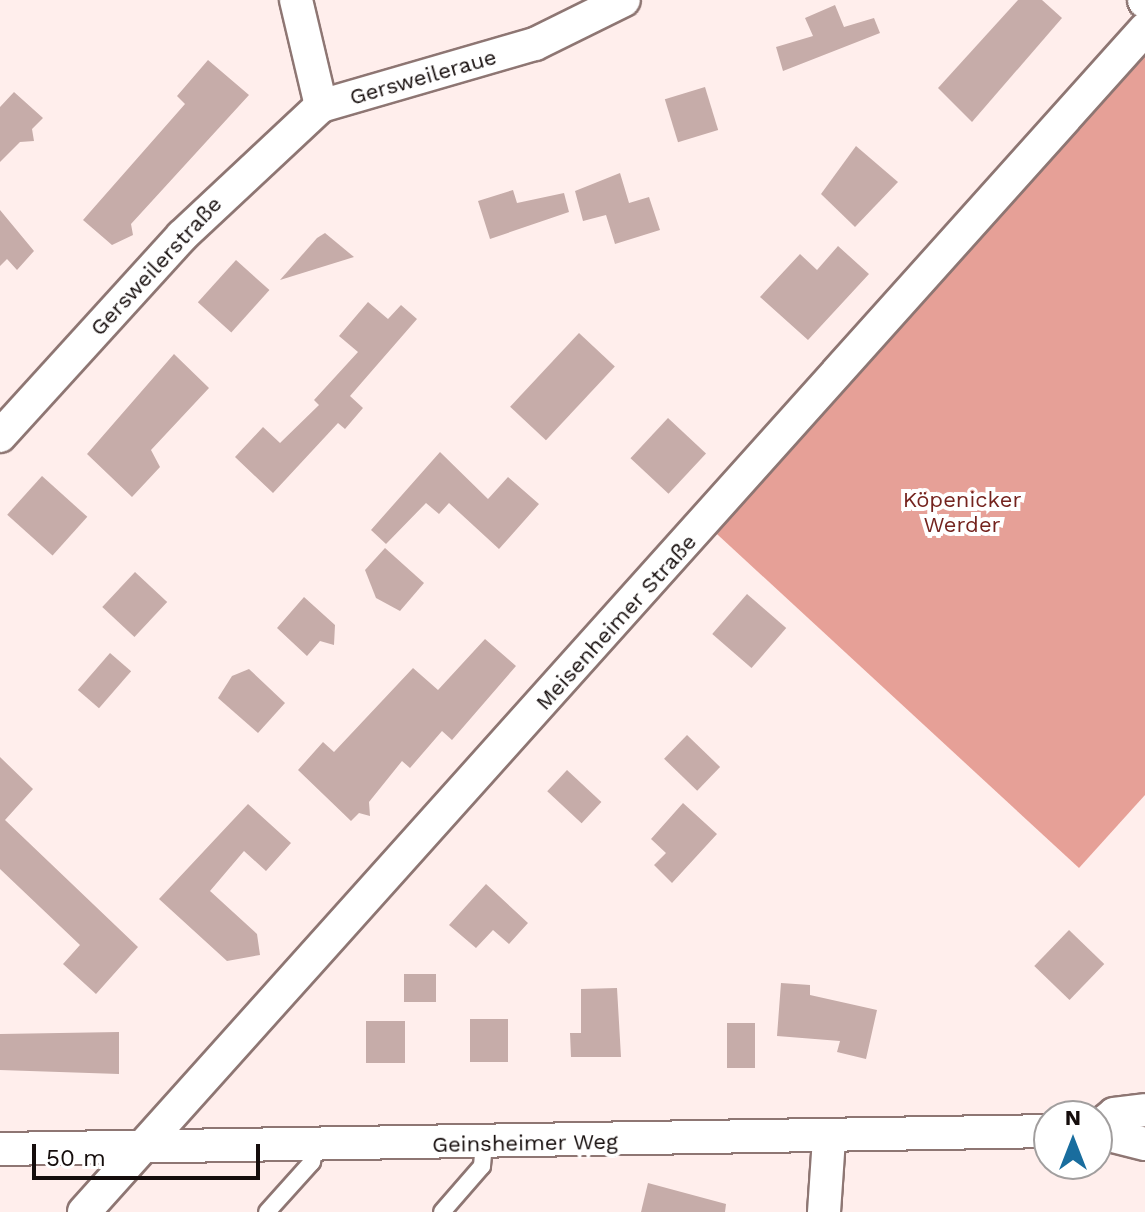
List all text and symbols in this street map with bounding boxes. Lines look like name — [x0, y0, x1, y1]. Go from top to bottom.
street label: Gersweileraue — [347, 43, 499, 111]
street label: Gersweilerstraße — [85, 191, 227, 341]
park label: Köpenicker Werder — [903, 486, 1021, 538]
street label: Meisenheimer Straße — [530, 528, 702, 716]
north arrow — [1033, 1100, 1113, 1180]
text: N — [1065, 1105, 1081, 1130]
scale bar — [36, 1128, 264, 1178]
street label: Geinsheimer Weg — [431, 1128, 619, 1158]
text: 50 m — [46, 1144, 106, 1172]

